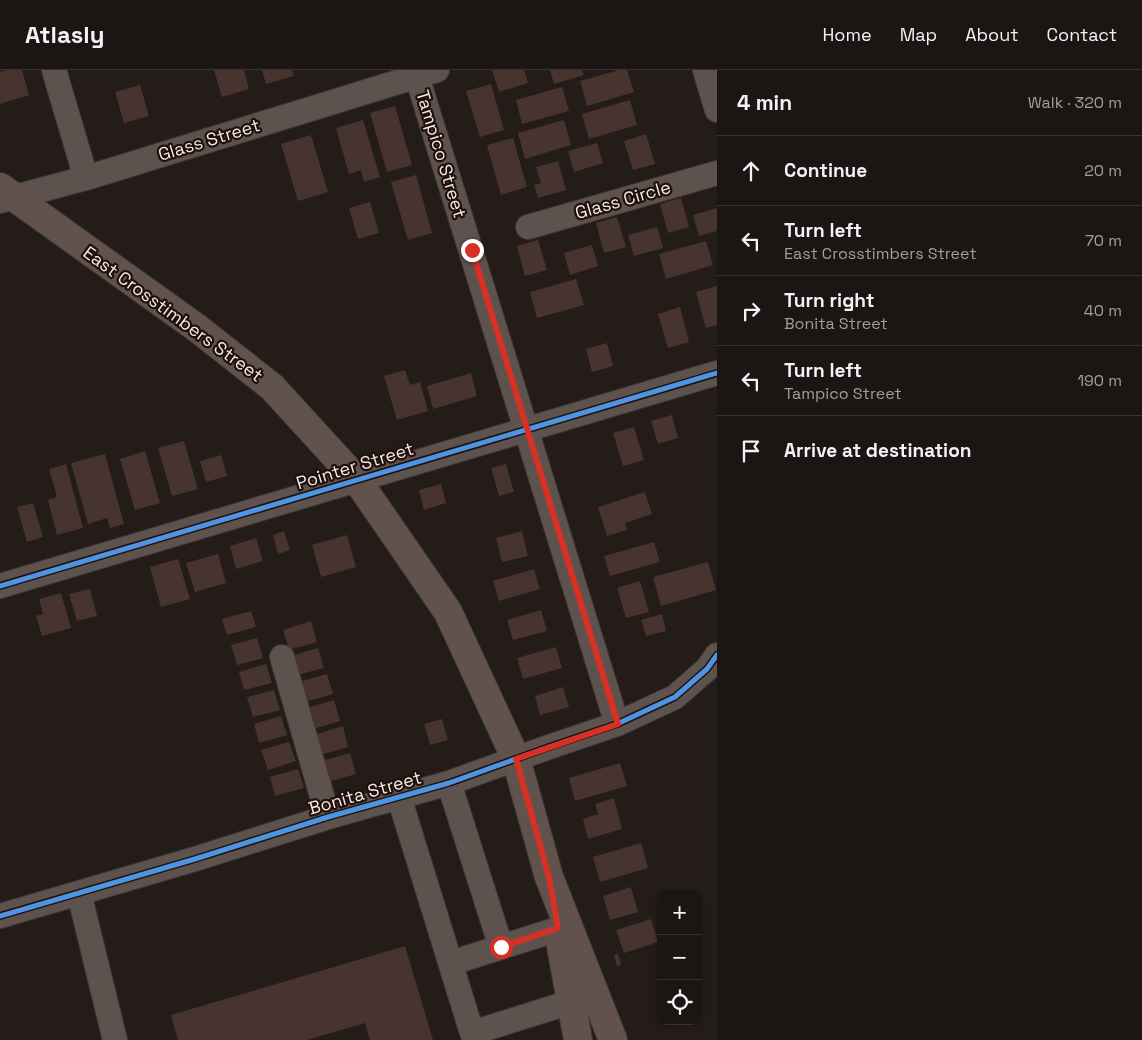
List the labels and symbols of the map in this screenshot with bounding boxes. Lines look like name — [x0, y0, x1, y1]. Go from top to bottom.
street label: Tampico Street — [411, 87, 472, 221]
street label: Glass Street — [155, 113, 263, 166]
street label: Glass Circle — [572, 175, 673, 224]
route end — [461, 239, 484, 262]
street label: East Crosstimbers Street — [79, 241, 268, 387]
street label: Pointer Street — [293, 437, 416, 494]
street label: Bonita Street — [306, 765, 424, 820]
route start — [490, 936, 513, 959]

